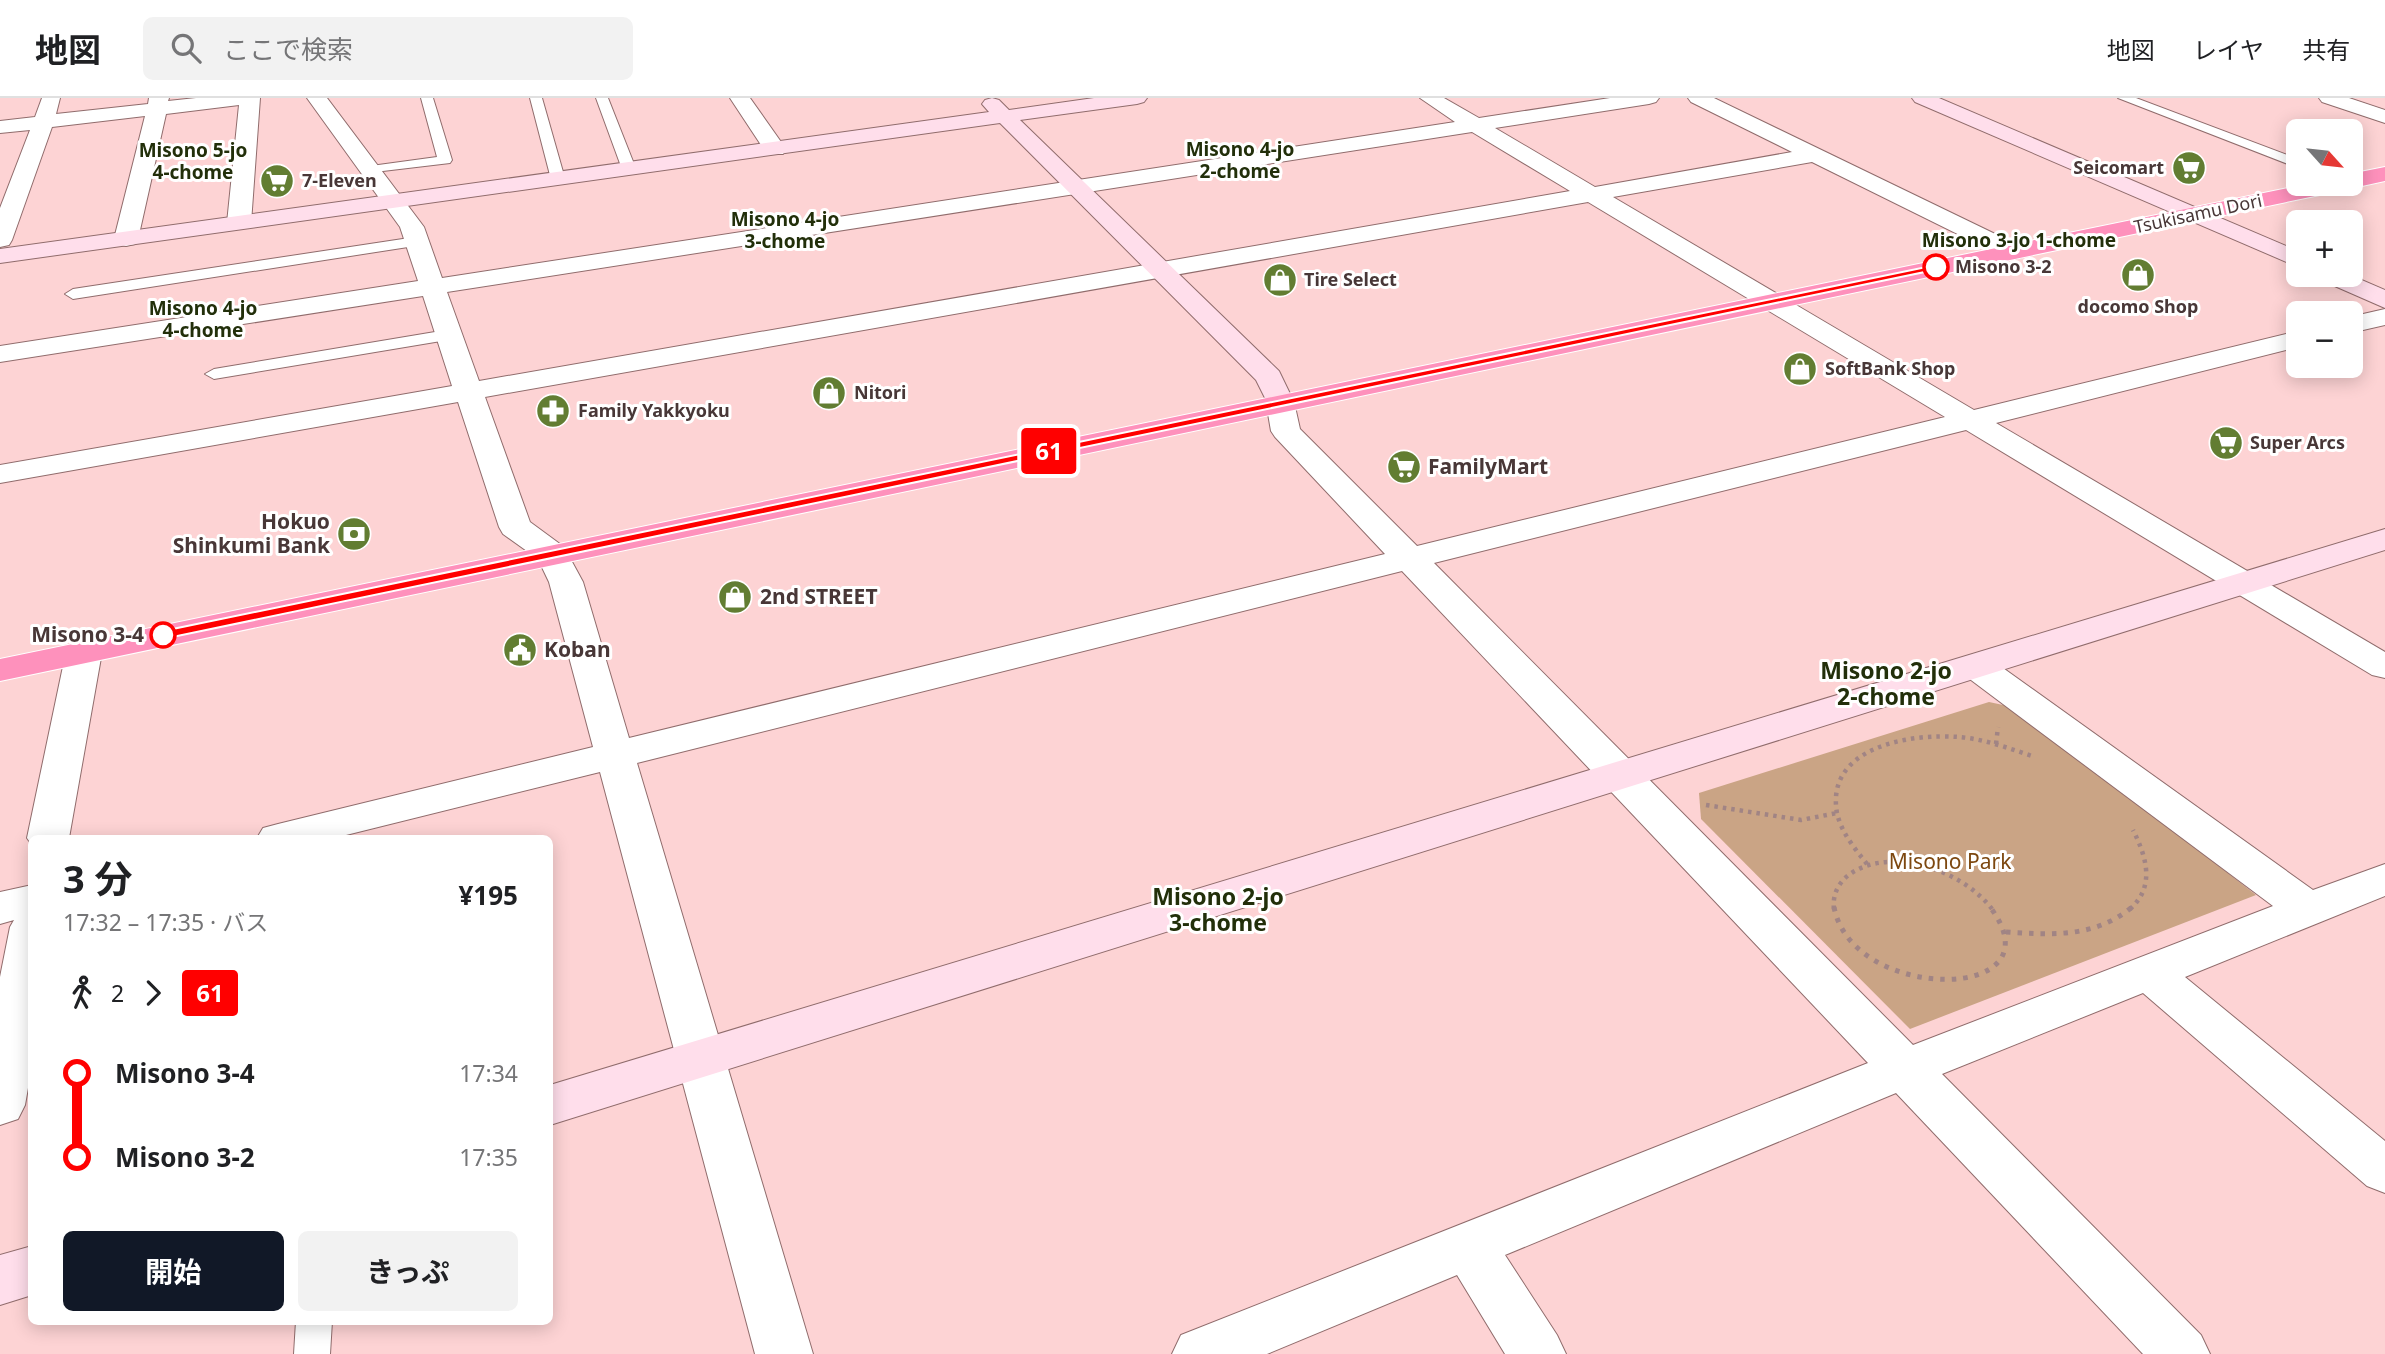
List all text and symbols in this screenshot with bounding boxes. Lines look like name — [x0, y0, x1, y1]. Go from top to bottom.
search box — [143, 17, 633, 80]
text: 地図 — [35, 27, 101, 72]
icon: search — [167, 29, 205, 67]
text: ここで検索 — [223, 31, 353, 67]
text: 地図 — [2107, 33, 2155, 66]
text: レイヤ — [2193, 33, 2264, 66]
text: 共有 — [2302, 33, 2350, 66]
north arrow — [2286, 119, 2362, 196]
map controls — [2286, 119, 2363, 378]
district label: Misono 4-jo 2-chome — [1186, 136, 1294, 184]
district label: Misono 5-jo 4-chome — [139, 137, 247, 185]
supermarket icon: Seicomart — [2170, 149, 2208, 187]
place label: Seicomart — [2073, 155, 2164, 179]
supermarket icon: 7-Eleven — [258, 162, 296, 200]
place label: 7-Eleven — [302, 168, 377, 192]
street label: Tsukisamu Dori — [2132, 188, 2264, 238]
district label: Misono 4-jo 3-chome — [731, 206, 839, 254]
button: + — [2286, 210, 2363, 287]
district label: Misono 3-jo 1-chome — [1922, 227, 2116, 253]
marker: Misono 3-2 — [1923, 254, 1949, 280]
place label: Misono 3-2 — [1955, 254, 2052, 278]
shop icon: docomo Shop — [2119, 256, 2157, 294]
shop icon: Tire Select — [1261, 261, 1299, 299]
place label: Tire Select — [1304, 267, 1397, 291]
place label: docomo Shop — [2078, 294, 2198, 318]
district label: Misono 4-jo 4-chome — [149, 295, 257, 343]
button: − — [2286, 301, 2363, 378]
shop icon: SoftBank Shop — [1781, 350, 1819, 388]
place label: SoftBank Shop — [1825, 356, 1955, 380]
shop icon: Nitori — [810, 374, 848, 412]
place label: Nitori — [854, 380, 907, 404]
pharmacy icon: Family Yakkyoku — [534, 392, 572, 430]
place label: Family Yakkyoku — [578, 398, 730, 422]
supermarket icon: Super Arcs — [2207, 424, 2245, 462]
line badge: 61 — [1018, 428, 1080, 474]
place label: Super Arcs — [2250, 430, 2345, 454]
text: 61 — [1035, 434, 1063, 467]
supermarket icon: FamilyMart — [1385, 448, 1423, 486]
place label: FamilyMart — [1428, 452, 1548, 480]
place label: Hokuo Shinkumi Bank — [173, 507, 331, 559]
bank icon: Hokuo Shinkumi Bank — [335, 515, 373, 553]
shop icon: 2nd STREET — [716, 578, 754, 616]
place label: 2nd STREET — [760, 582, 878, 610]
place label: Misono 3-4 — [31, 620, 144, 648]
marker: Misono 3-4 — [150, 622, 176, 648]
public building icon: Koban — [501, 631, 539, 669]
place label: Koban — [544, 635, 611, 663]
district label: Misono 2-jo 2-chome — [1820, 654, 1952, 712]
park label: Misono Park — [1889, 847, 2012, 875]
text: 3 分 — [63, 852, 133, 904]
text: ¥195 — [459, 877, 518, 913]
district label: Misono 2-jo 3-chome — [1152, 880, 1284, 938]
text: 17:32 – 17:35 · バス — [63, 906, 268, 938]
icon: walk — [63, 974, 101, 1012]
icon: forward — [134, 974, 172, 1012]
text: 61 — [196, 976, 224, 1009]
text: 2 — [111, 977, 124, 1009]
text: Misono 3-4 — [115, 1055, 255, 1091]
text: 17:34 — [459, 1057, 518, 1089]
text: Misono 3-2 — [115, 1139, 255, 1175]
text: 17:35 — [459, 1141, 518, 1173]
button: 開始 — [63, 1231, 284, 1311]
button: きっぷ — [298, 1231, 518, 1311]

